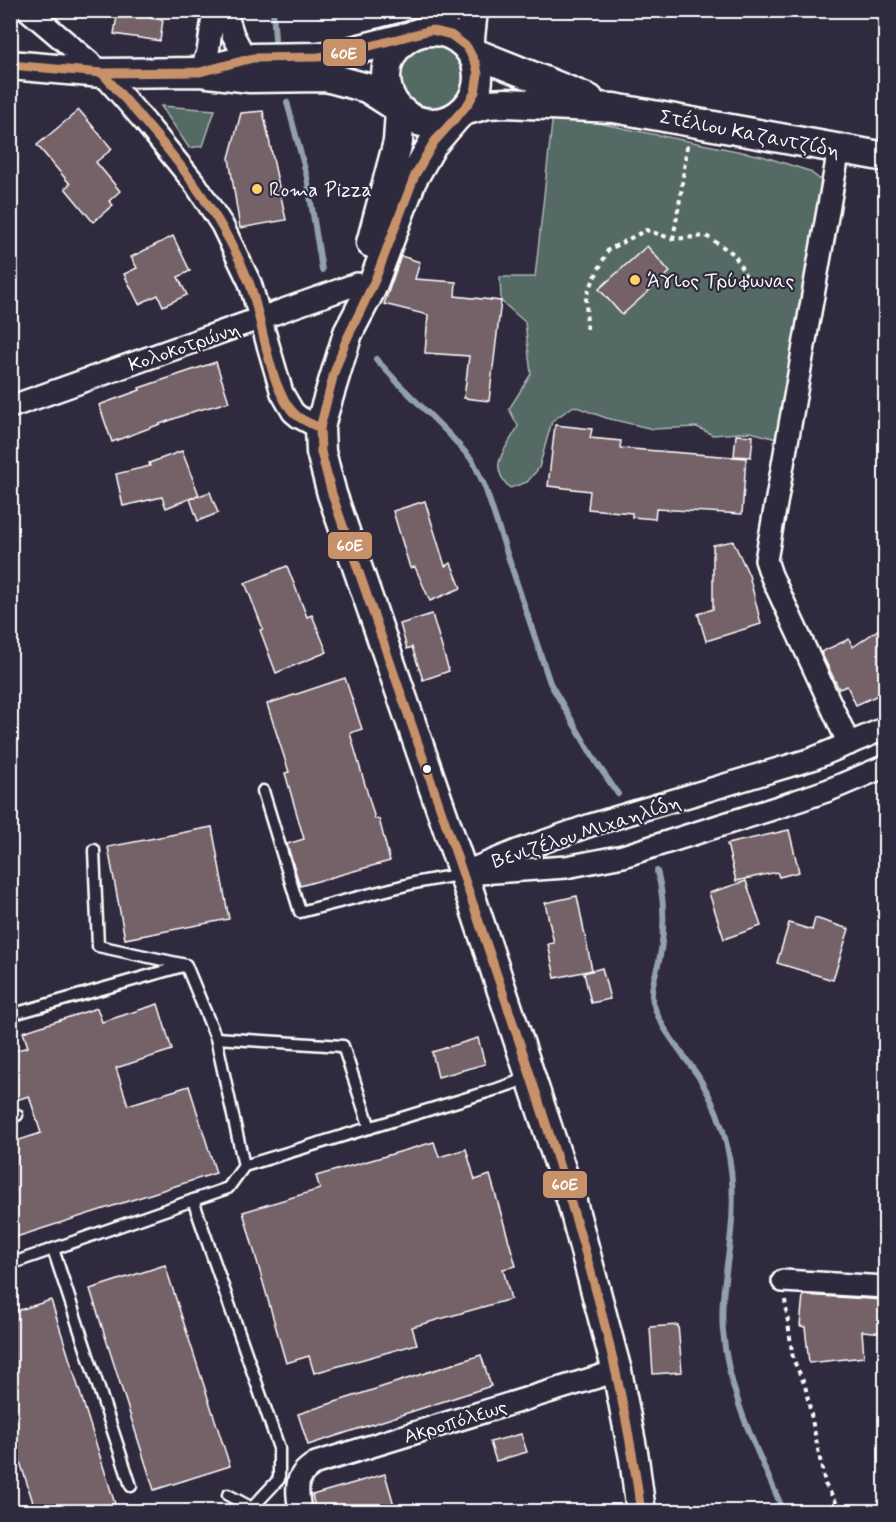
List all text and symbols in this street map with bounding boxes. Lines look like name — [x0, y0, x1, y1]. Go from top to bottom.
line badge: 60Ε — [322, 38, 367, 67]
text: 60Ε — [330, 44, 358, 65]
street label: Στέλιου Καζαντζίδη — [657, 104, 842, 165]
place label: Roma Pizza — [269, 177, 372, 204]
marker: Roma Pizza — [250, 182, 264, 196]
place label: Άγιος Τρύφωνας — [647, 268, 794, 295]
marker: Άγιος Τρύφωνας — [628, 273, 642, 287]
street label: Κολοκοτρώνη — [125, 316, 244, 379]
line badge: 60Ε — [327, 531, 373, 560]
text: 60Ε — [336, 536, 364, 557]
unlabelled marker — [421, 763, 433, 775]
street label: Βενιζέλου Μιχαηλίδη — [489, 789, 684, 876]
line badge: 60Ε — [542, 1170, 588, 1199]
text: 60Ε — [551, 1175, 579, 1196]
street label: Ακροπόλεως — [400, 1394, 511, 1451]

